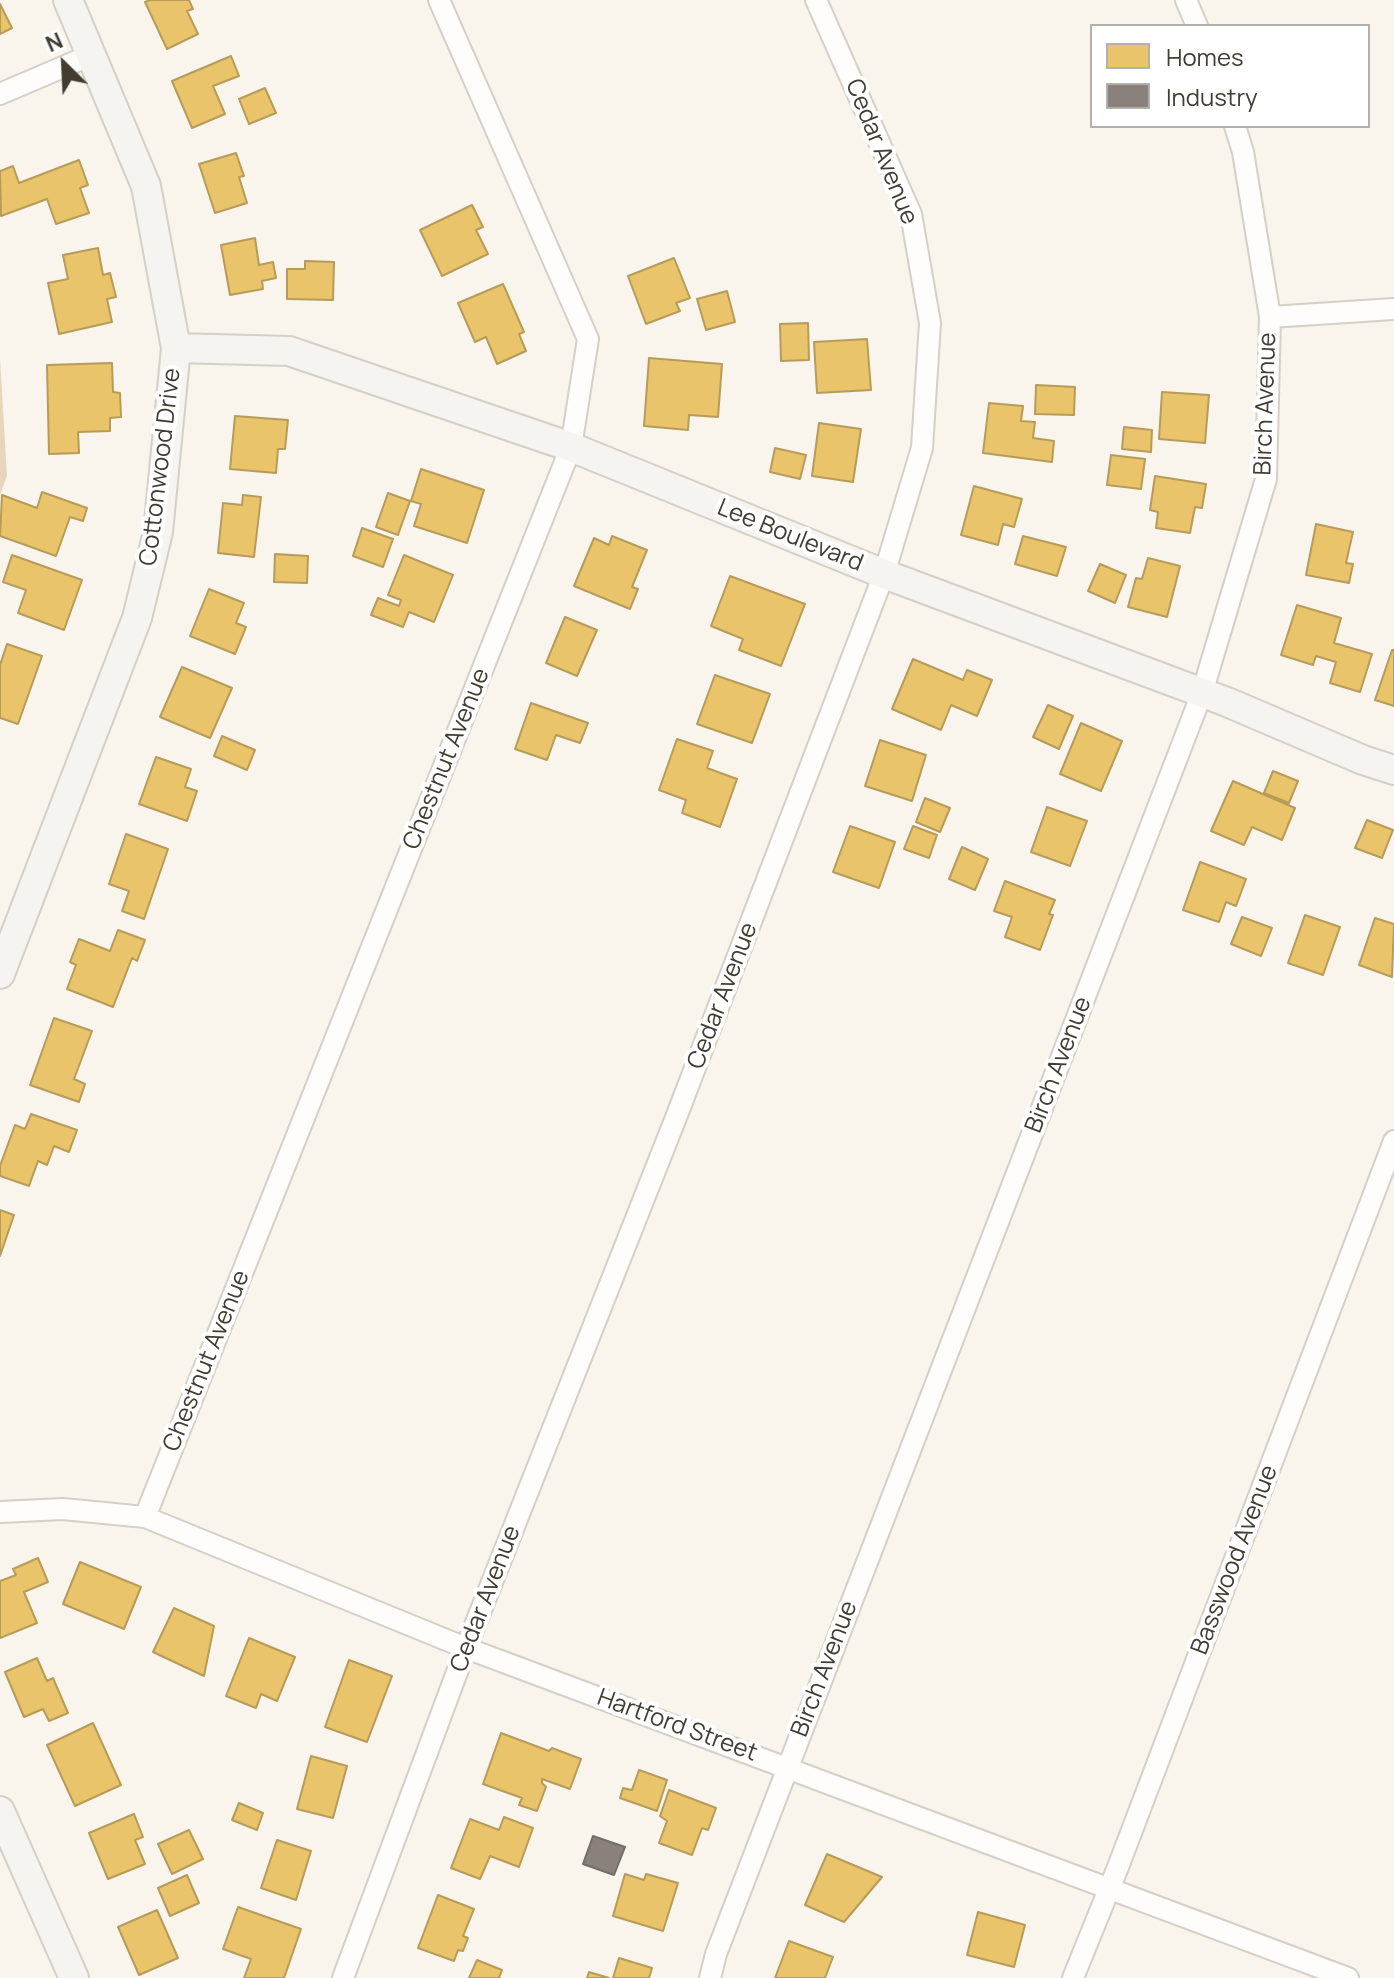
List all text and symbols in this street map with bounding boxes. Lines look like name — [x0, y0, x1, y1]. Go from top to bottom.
north arrow — [24, 24, 104, 104]
legend — [1090, 24, 1370, 128]
text: N — [41, 25, 68, 59]
text: Homes — [1166, 40, 1244, 73]
street label: Cedar Avenue — [839, 75, 923, 229]
text: Industry — [1166, 80, 1258, 113]
street label: Birch Avenue — [1249, 332, 1283, 476]
street label: Cottonwood Drive — [135, 366, 187, 568]
street label: Lee Boulevard — [713, 494, 867, 578]
street label: Chestnut Avenue — [398, 664, 496, 854]
street label: Cedar Avenue — [682, 919, 764, 1073]
street label: Birch Avenue — [1020, 993, 1098, 1137]
street label: Chestnut Avenue — [158, 1266, 256, 1456]
street label: Basswood Avenue — [1186, 1461, 1284, 1659]
street label: Cedar Avenue — [445, 1522, 527, 1676]
street label: Birch Avenue — [786, 1597, 864, 1741]
street label: Hartford Street — [593, 1684, 761, 1768]

